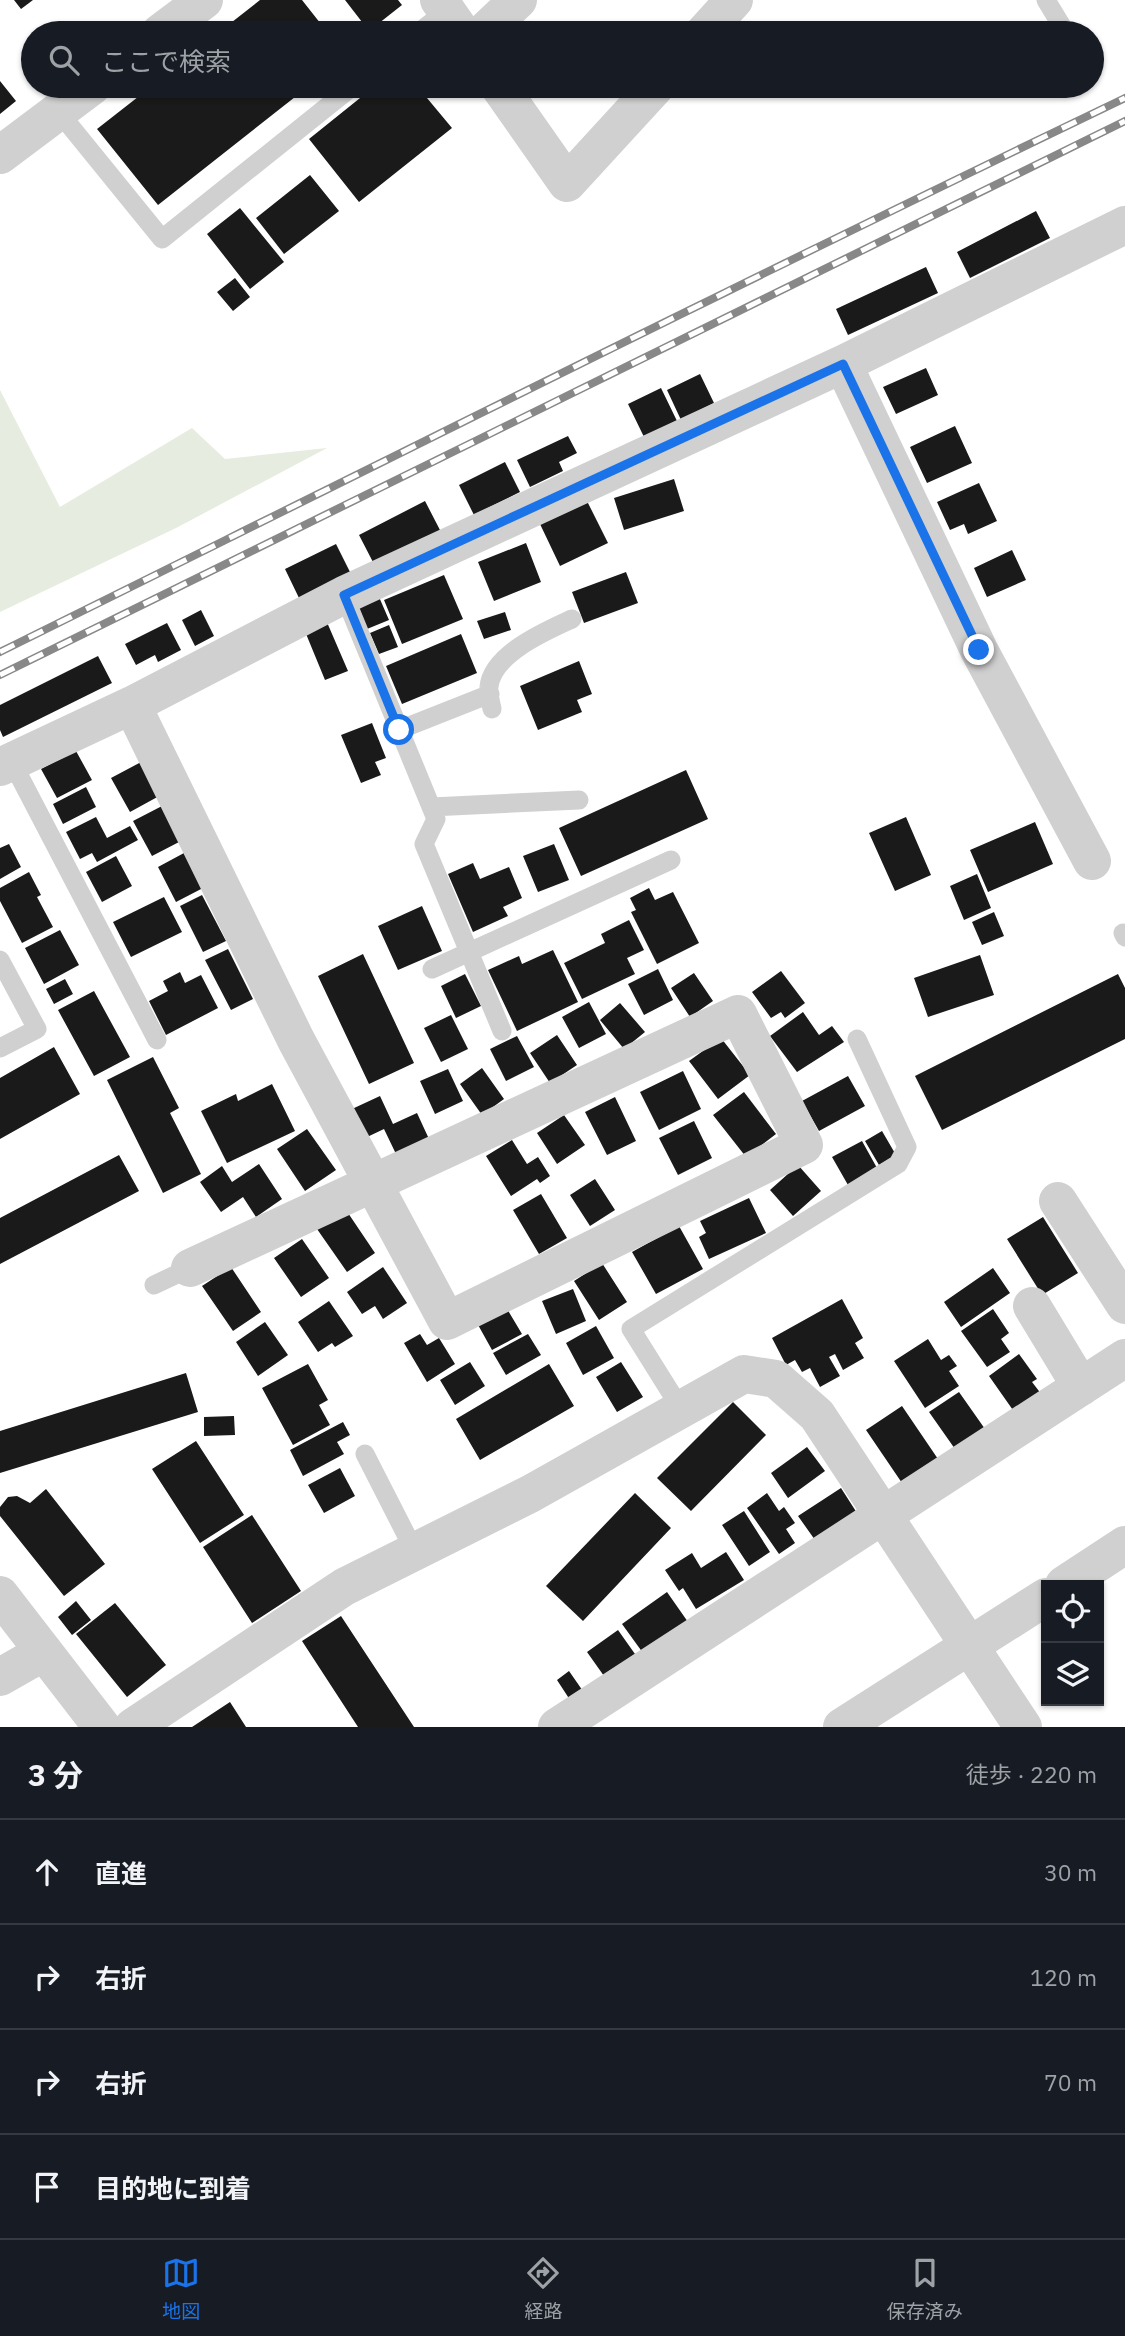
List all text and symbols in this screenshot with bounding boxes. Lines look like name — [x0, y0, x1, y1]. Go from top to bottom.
search box — [21, 21, 1104, 98]
icon: search — [45, 41, 83, 79]
text: ここで検索 — [101, 44, 231, 78]
route end — [963, 634, 994, 665]
route start — [383, 714, 414, 745]
map controls — [1041, 1580, 1104, 1706]
button: locate — [1041, 1580, 1104, 1643]
button: layers — [1041, 1643, 1104, 1706]
text: 3 分 — [28, 1755, 83, 1794]
text: 徒歩 · 220 m — [966, 1759, 1097, 1789]
icon: ahead — [28, 1853, 66, 1891]
text: 直進 — [95, 1856, 147, 1890]
text: 30 m — [1044, 1857, 1097, 1887]
icon: right — [28, 1958, 66, 1996]
text: 右折 — [95, 1961, 147, 1995]
text: 120 m — [1030, 1962, 1097, 1992]
icon: right — [28, 2063, 66, 2101]
text: 右折 — [95, 2066, 147, 2100]
text: 70 m — [1044, 2067, 1097, 2097]
icon: arrive — [28, 2168, 66, 2206]
text: 目的地に到着 — [95, 2171, 251, 2205]
tab: 地図 — [162, 2254, 200, 2323]
tab: 経路 — [524, 2254, 563, 2323]
tab: 保存済み — [887, 2254, 963, 2323]

